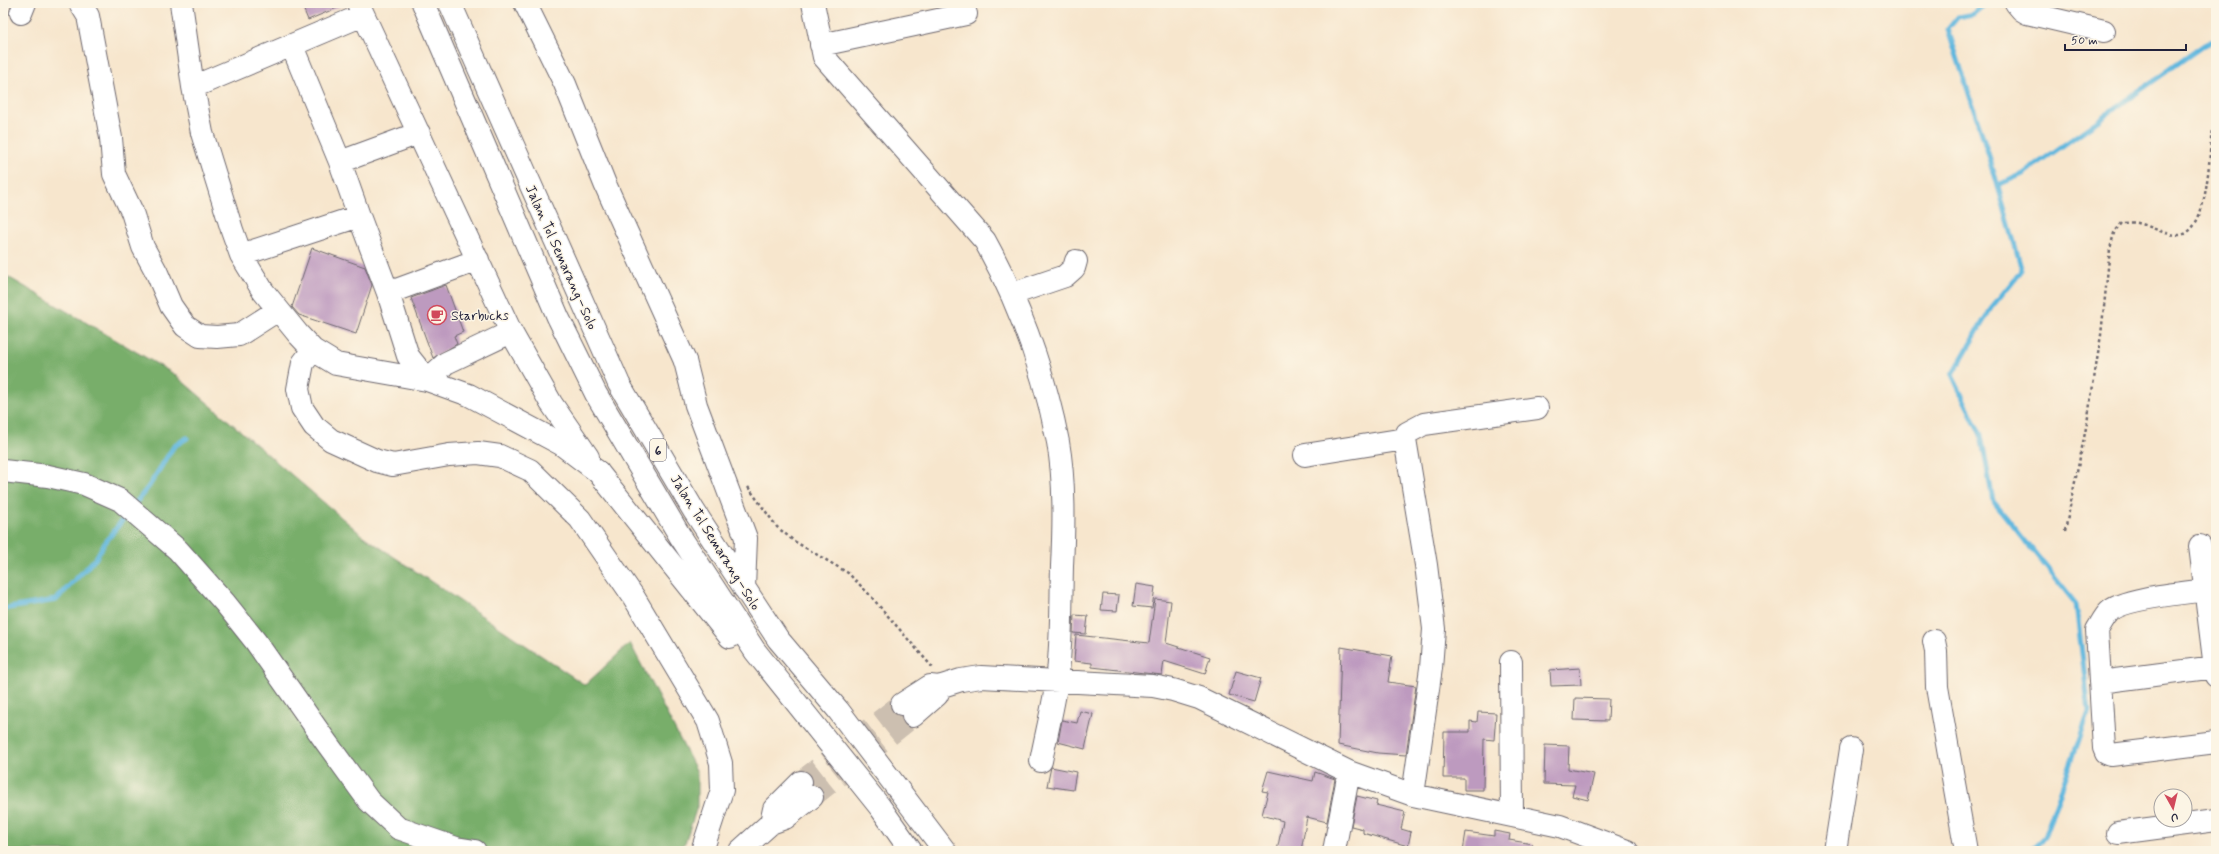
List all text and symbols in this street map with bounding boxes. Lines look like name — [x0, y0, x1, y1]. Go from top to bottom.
scale bar — [2065, 26, 2186, 52]
text: 50 m — [2071, 33, 2098, 49]
street label: Jalan Tol Semarang–Solo — [521, 182, 601, 333]
cafe icon: Starbucks — [426, 304, 448, 326]
place label: Starbucks — [451, 307, 509, 325]
road number: 6 — [650, 439, 666, 461]
street label: Jalan Tol Semarang–Solo — [666, 471, 764, 614]
north arrow — [2153, 788, 2193, 828]
text: U — [2170, 809, 2179, 824]

